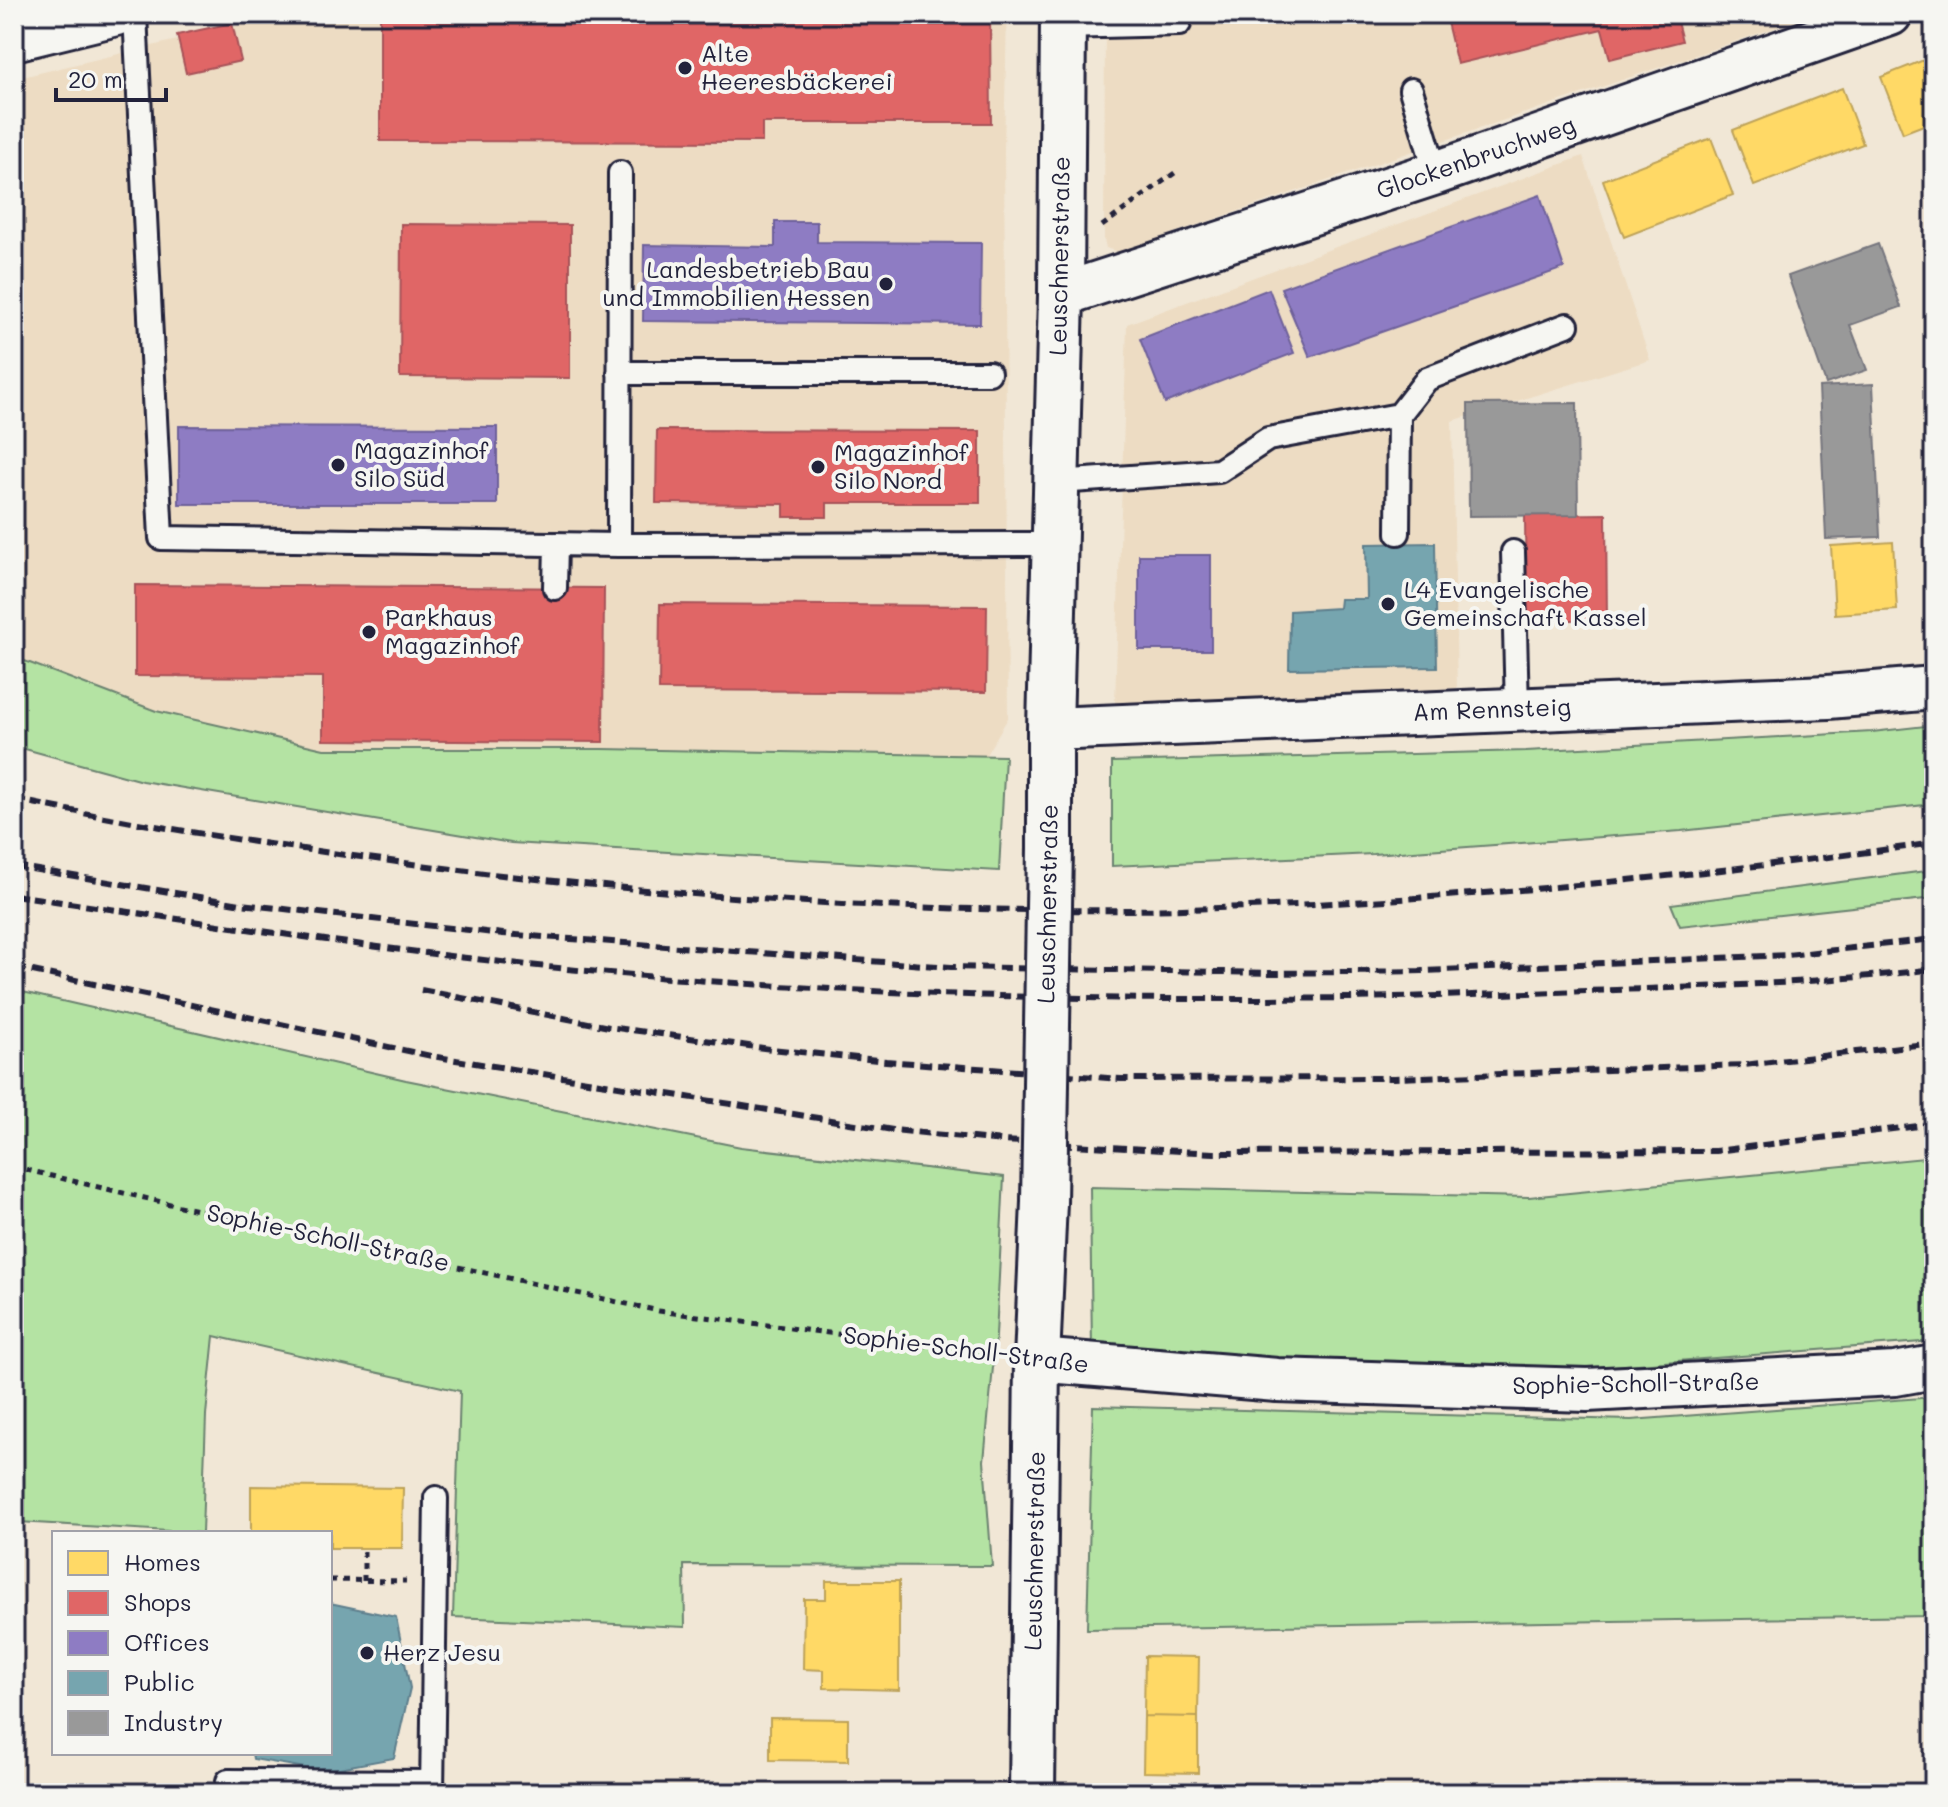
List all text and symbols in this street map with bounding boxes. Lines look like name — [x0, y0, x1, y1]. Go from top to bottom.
place label: Alte Heeresbäckerei — [701, 37, 893, 96]
scale bar — [56, 52, 166, 102]
marker: Alte Heeresbäckerei — [676, 59, 694, 77]
text: 20 m — [68, 63, 123, 94]
street label: Glockenbruchweg — [1372, 108, 1579, 205]
street label: Leuschnerstraße — [1041, 156, 1076, 356]
place label: Landesbetrieb Bau und Immobilien Hessen — [602, 253, 870, 312]
marker: Landesbetrieb Bau und Immobilien Hessen — [877, 275, 895, 293]
place label: Magazinhof Silo Süd — [354, 434, 489, 493]
place label: Magazinhof Silo Nord — [834, 436, 969, 495]
marker: Magazinhof Silo Süd — [329, 456, 347, 474]
marker: Magazinhof Silo Nord — [809, 458, 827, 476]
place label: L4 Evangelische Gemeinschaft Kassel — [1404, 573, 1647, 632]
marker: L4 Evangelische Gemeinschaft Kassel — [1379, 595, 1397, 613]
place label: Parkhaus Magazinhof — [385, 601, 520, 660]
marker: Parkhaus Magazinhof — [360, 623, 378, 641]
street label: Am Rennsteig — [1412, 690, 1572, 727]
street label: Leuschnerstraße — [1029, 804, 1064, 1004]
street label: Sophie-Scholl-Straße — [204, 1196, 452, 1277]
street label: Sophie-Scholl-Straße — [842, 1318, 1091, 1379]
street label: Sophie-Scholl-Straße — [1512, 1365, 1760, 1400]
street label: Leuschnerstraße — [1016, 1451, 1051, 1651]
legend — [52, 1531, 332, 1755]
text: Homes — [124, 1546, 201, 1577]
text: Shops — [124, 1586, 192, 1617]
text: Offices — [124, 1626, 210, 1657]
place label: Herz Jesu — [383, 1636, 501, 1667]
marker: Herz Jesu — [358, 1644, 376, 1662]
text: Public — [124, 1666, 195, 1697]
text: Industry — [124, 1706, 223, 1737]

